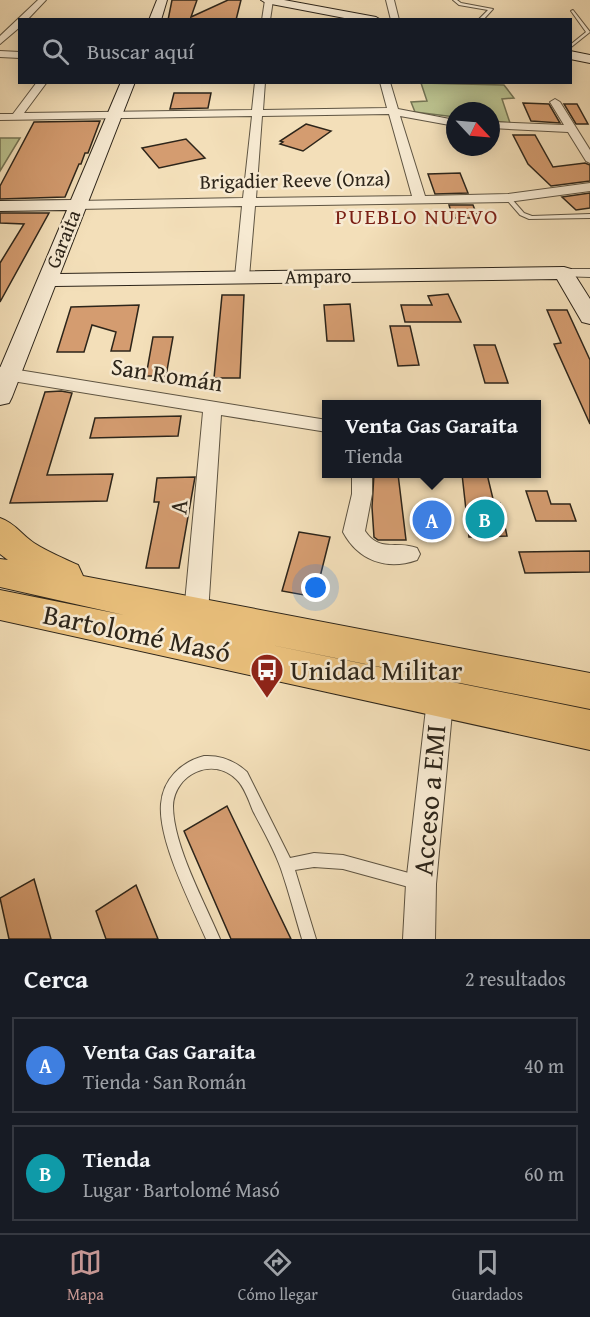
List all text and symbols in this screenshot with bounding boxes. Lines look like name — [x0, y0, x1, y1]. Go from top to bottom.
search box — [18, 18, 572, 84]
icon: search — [39, 35, 72, 68]
text: Buscar aquí — [87, 35, 194, 67]
north arrow — [446, 102, 500, 156]
street label: Brigadier Reeve (Onza) — [199, 163, 391, 196]
district label: PUEBLO NUEVO — [335, 200, 499, 232]
street label: Garaita — [38, 205, 88, 272]
street label: Amparo — [284, 260, 352, 291]
street label: San Román — [109, 348, 226, 401]
popup — [322, 400, 541, 478]
text: Venta Gas Garaita — [345, 409, 518, 441]
text: Tienda — [345, 441, 403, 470]
pin: B — [466, 496, 504, 542]
street label: A — [160, 498, 197, 516]
pin: A — [412, 498, 452, 542]
your location — [301, 573, 330, 602]
street label: Bartolomé Masó — [40, 593, 235, 672]
place label: Unidad Militar — [290, 649, 463, 690]
bus stop icon: Unidad Militar — [249, 652, 285, 699]
street label: Acceso a EMI — [401, 723, 456, 877]
text: Cerca — [24, 959, 88, 998]
text: 2 resultados — [465, 964, 566, 993]
text: Venta Gas Garaita — [83, 1035, 256, 1067]
text: A — [39, 1051, 52, 1080]
text: 40 m — [524, 1051, 564, 1080]
text: Tienda · San Román — [83, 1067, 246, 1096]
text: Tienda — [83, 1143, 151, 1175]
text: B — [39, 1159, 52, 1188]
text: 60 m — [524, 1159, 564, 1188]
text: Lugar · Bartolomé Masó — [83, 1175, 280, 1204]
tab: Mapa — [67, 1246, 104, 1306]
tab: Cómo llegar — [238, 1246, 318, 1306]
tab: Guardados — [452, 1246, 523, 1306]

